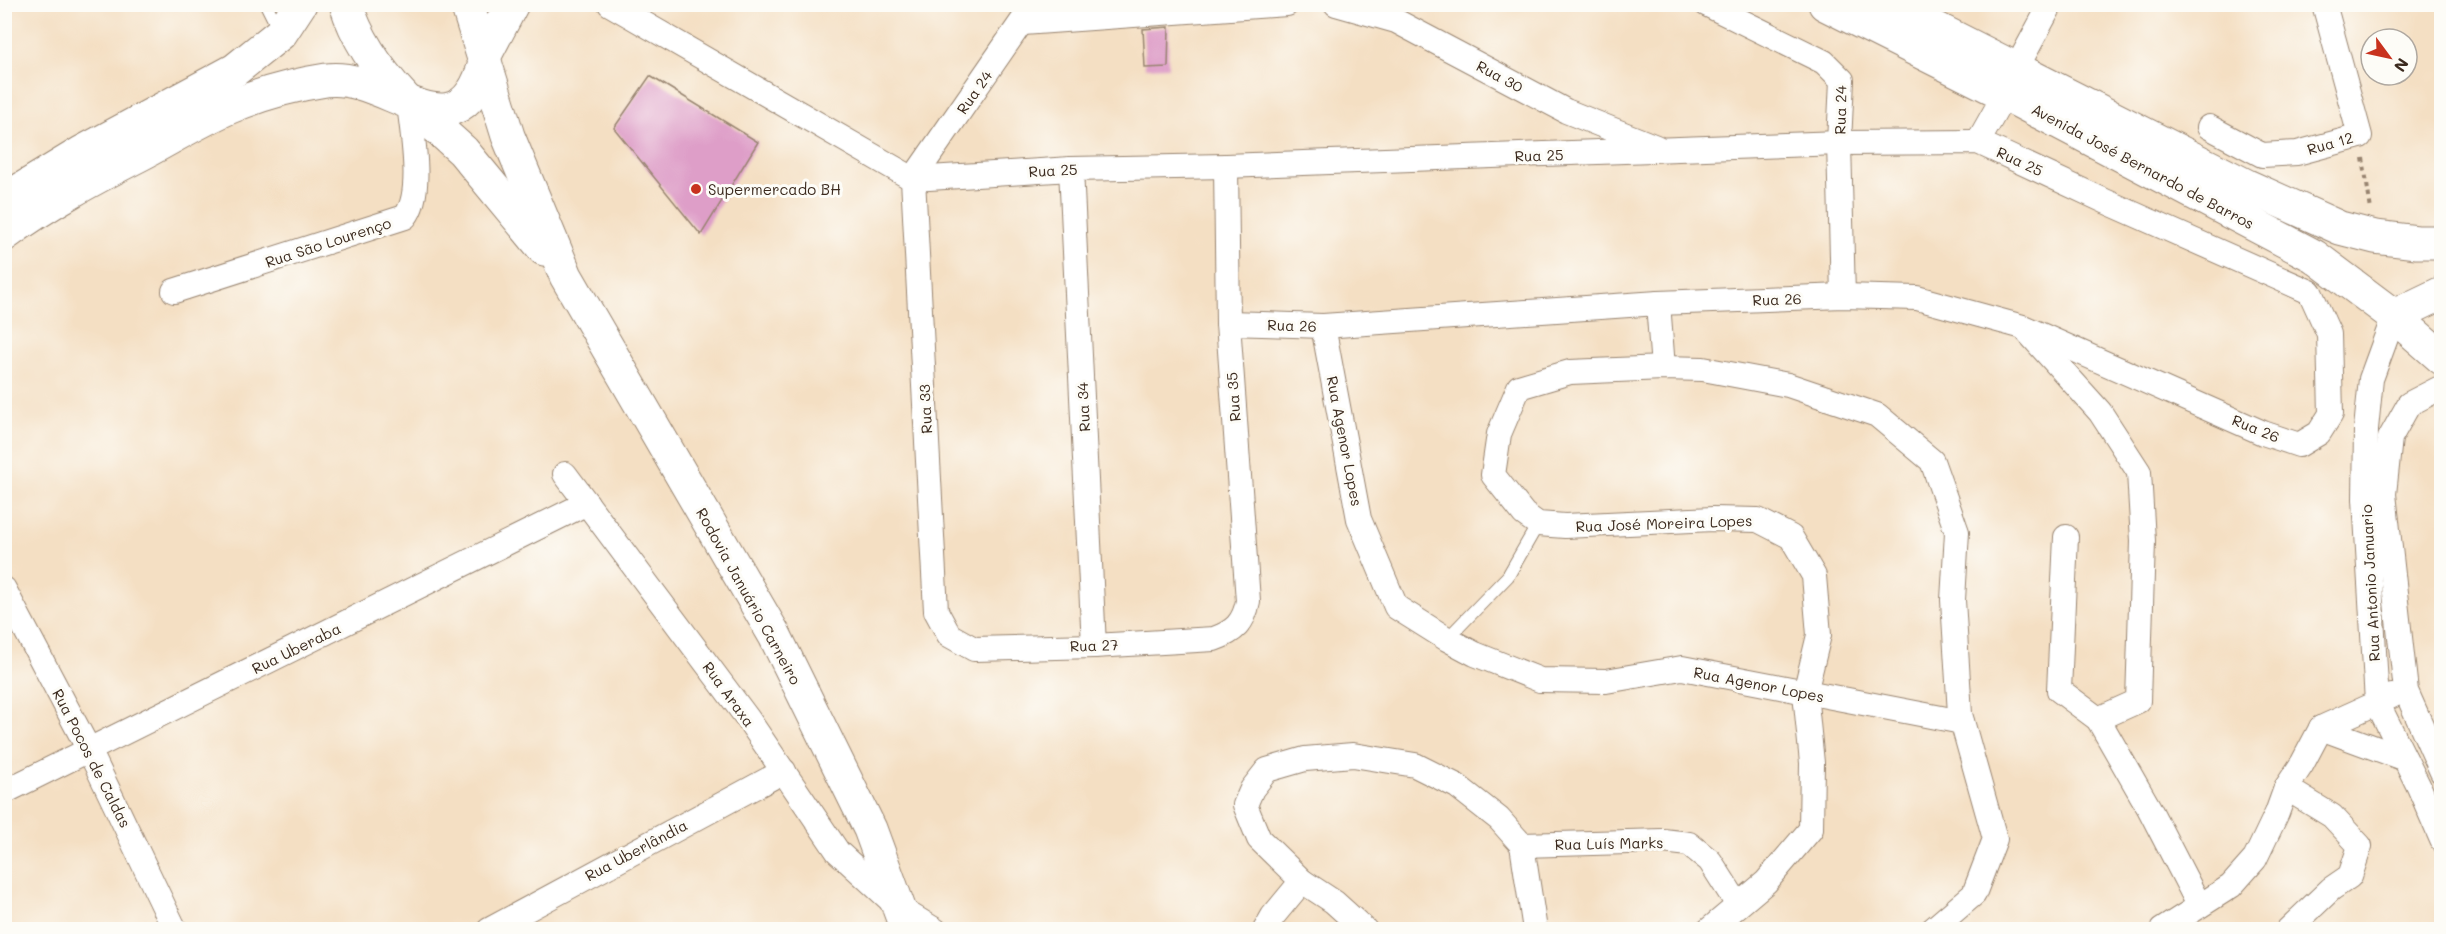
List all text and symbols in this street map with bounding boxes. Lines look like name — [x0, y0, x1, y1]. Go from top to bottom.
north arrow — [2359, 27, 2419, 87]
street label: Rua 30 — [1473, 55, 1527, 97]
text: N — [2390, 55, 2414, 76]
street label: Rua 24 — [952, 66, 996, 118]
street label: Rua 24 — [1830, 85, 1850, 135]
street label: Avenida José Bernardo de Barros — [2028, 99, 2258, 233]
street label: Rua 12 — [2305, 127, 2355, 159]
street label: Rua 25 — [1994, 142, 2046, 180]
street label: Rua 25 — [1514, 144, 1564, 166]
street label: Rua 25 — [1028, 159, 1078, 181]
place label: Supermercado BH — [708, 179, 841, 199]
marker: Supermercado BH — [689, 182, 703, 196]
street label: Rua São Lourenço — [262, 212, 394, 272]
street label: Rua 26 — [1752, 288, 1802, 310]
street label: Rua 26 — [1267, 314, 1317, 336]
street label: Rua 35 — [1221, 372, 1245, 422]
street label: Rua Agenor Lopes — [1323, 374, 1367, 508]
street label: Rua 34 — [1072, 382, 1094, 432]
street label: Rua 33 — [914, 384, 936, 434]
street label: Rua 26 — [2229, 409, 2283, 447]
street label: Rodovia Januário Carneiro — [692, 504, 806, 688]
street label: Rua Antonio Januario — [2356, 504, 2384, 662]
street label: Rua José Moreira Lopes — [1575, 510, 1753, 536]
street label: Rua Uberaba — [248, 618, 344, 678]
street label: Rua 27 — [1069, 634, 1119, 656]
street label: Rua Araxa — [699, 657, 759, 731]
street label: Rua Agenor Lopes — [1692, 662, 1826, 706]
street label: Rua Pocos de Caldas — [48, 685, 136, 831]
street label: Rua Uberlândia — [581, 815, 691, 885]
street label: Rua Luís Marks — [1554, 832, 1664, 854]

